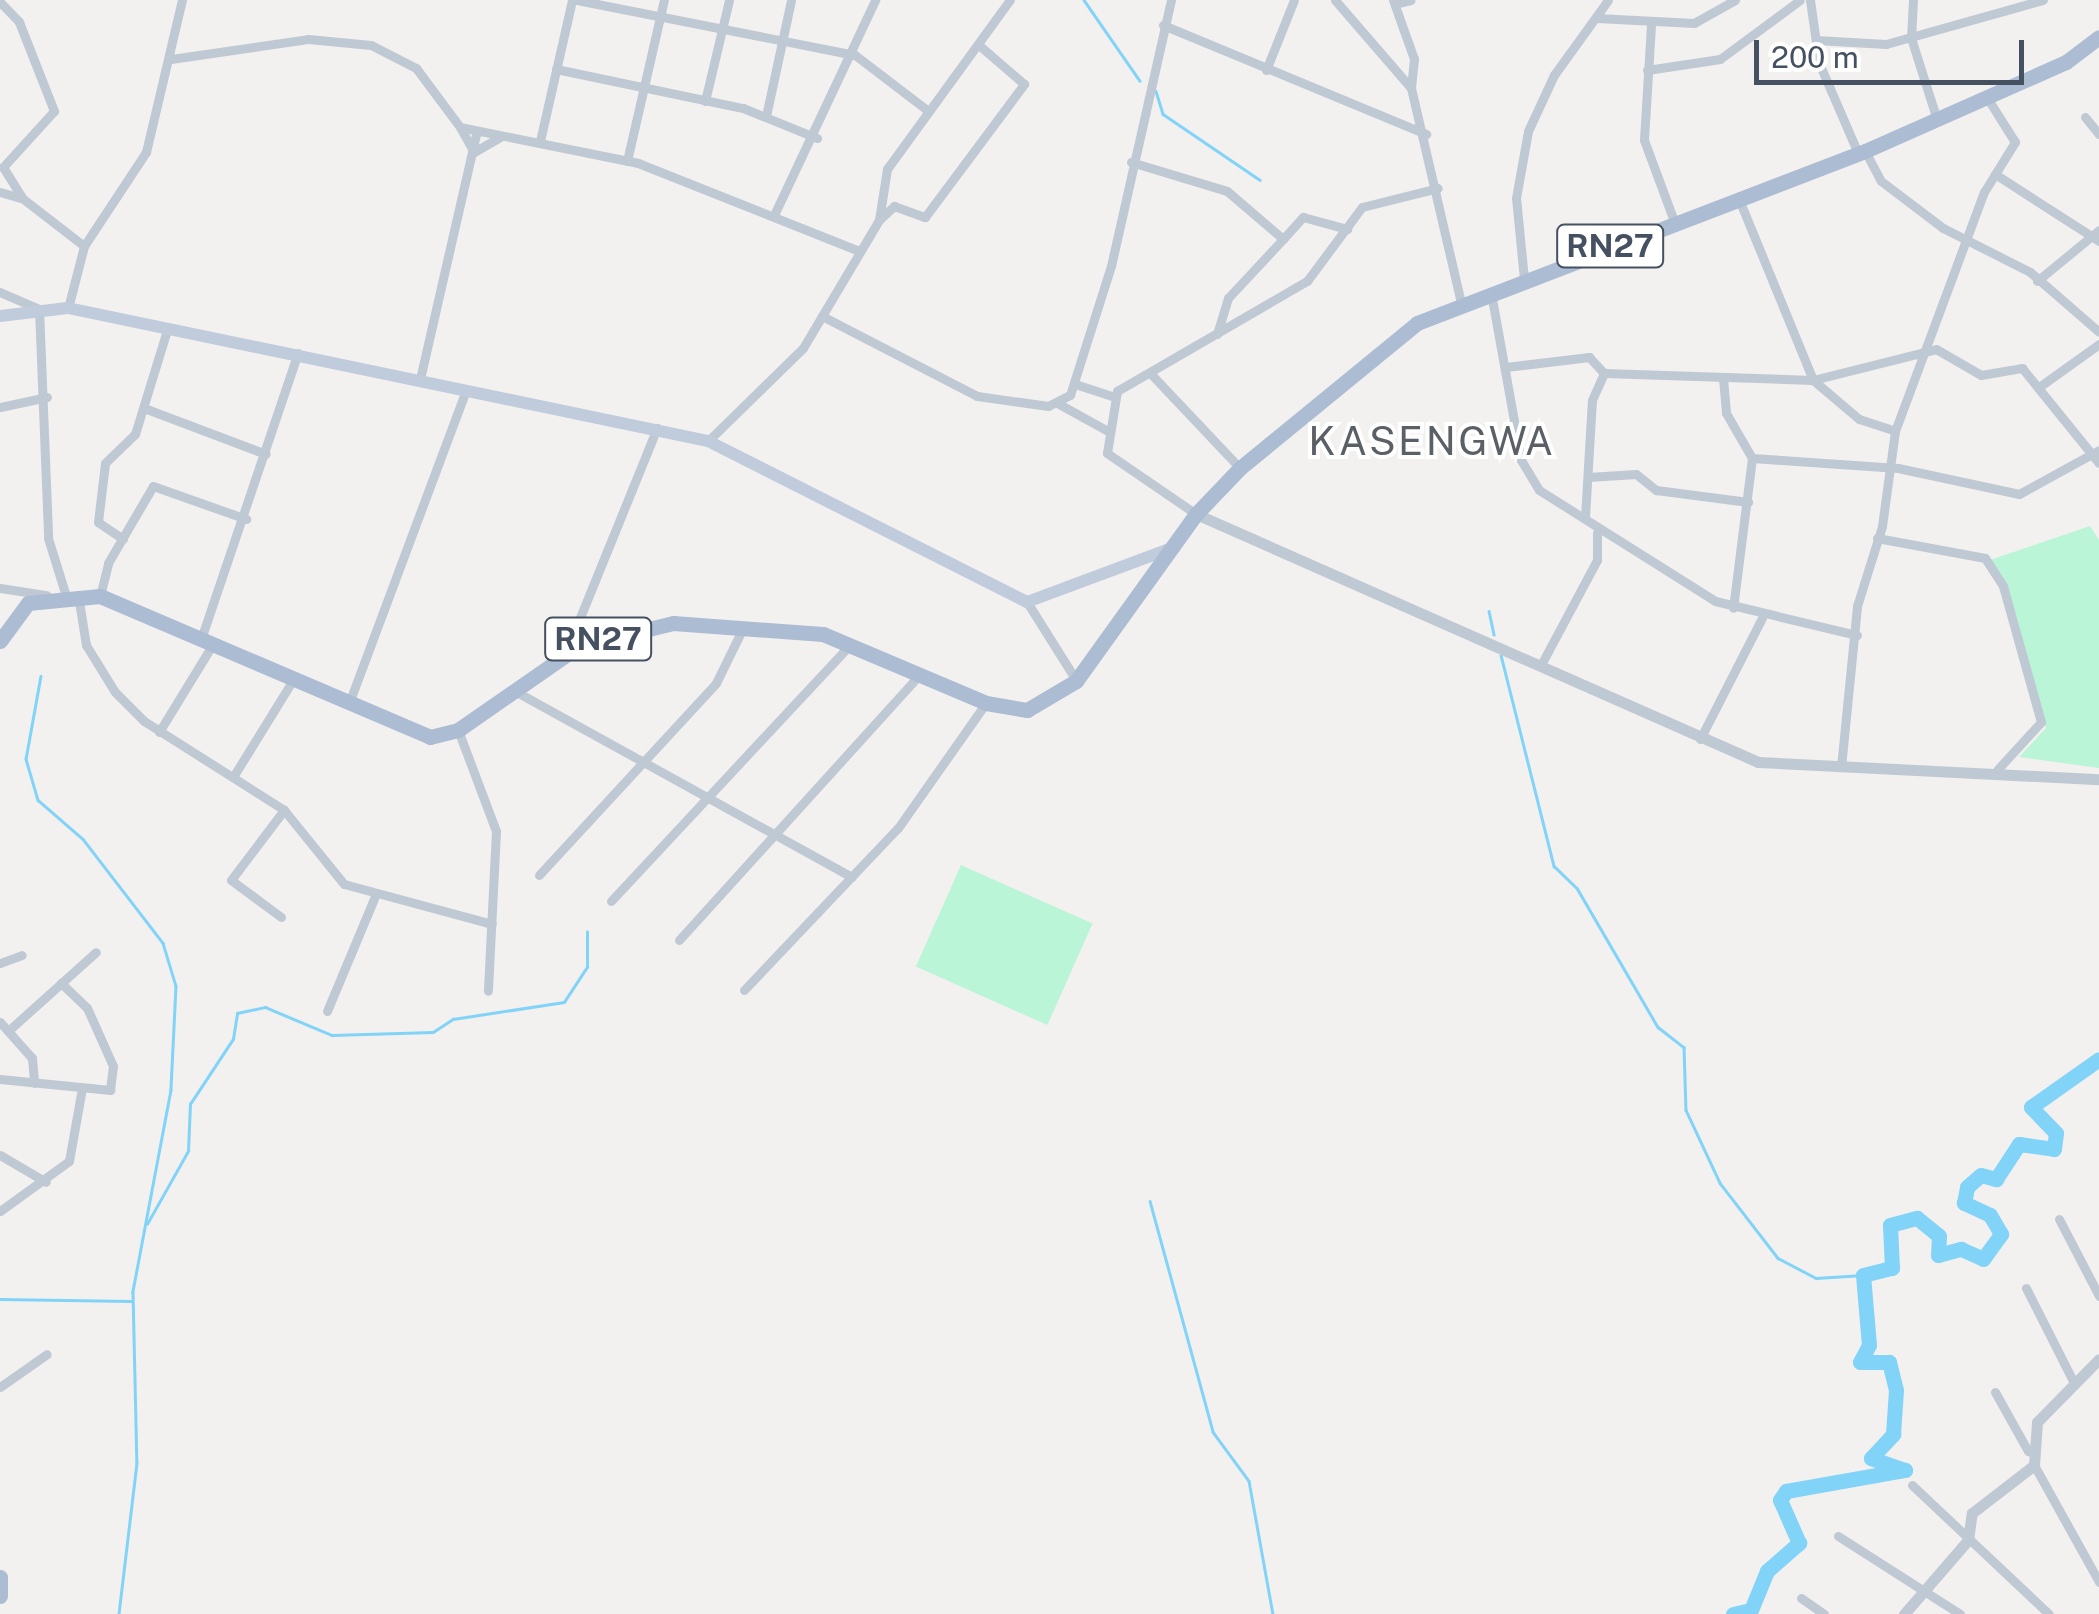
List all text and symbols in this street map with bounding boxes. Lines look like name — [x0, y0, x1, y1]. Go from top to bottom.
scale bar — [1759, 20, 2029, 82]
text: 200 m — [1771, 39, 1859, 75]
road number: RN27 — [1555, 219, 1665, 273]
district label: KASENGWA — [1308, 417, 1556, 465]
road number: RN27 — [543, 612, 653, 666]

